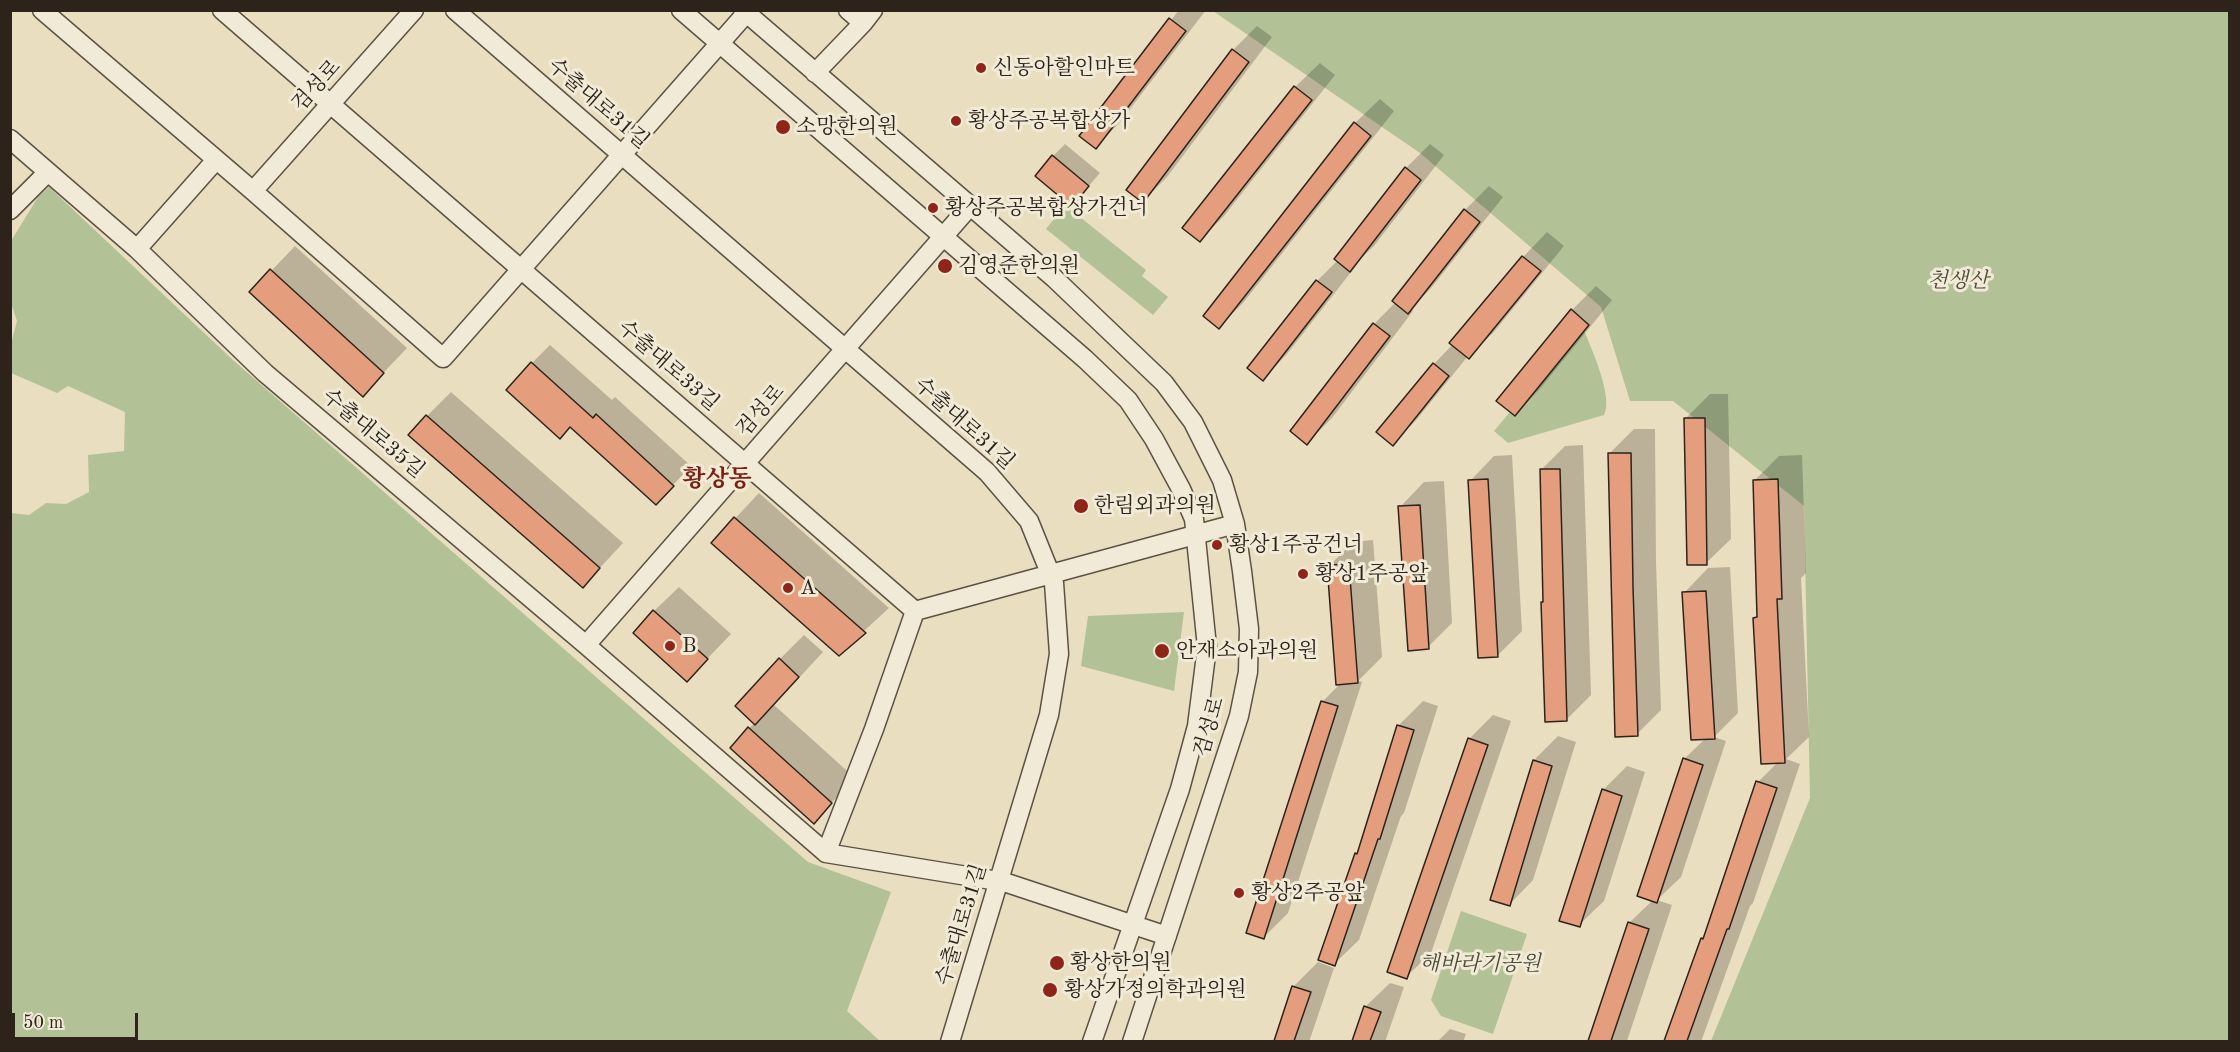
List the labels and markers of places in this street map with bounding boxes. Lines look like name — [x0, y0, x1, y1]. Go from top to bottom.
place label: 신동아할인마트 — [993, 55, 1135, 81]
marker: 신동아할인마트 — [974, 61, 988, 75]
place label: 황상주공복합상가 — [968, 108, 1130, 134]
place label: 소망한의원 — [796, 114, 897, 140]
marker: 황상주공복합상가 — [949, 114, 963, 128]
marker: 소망한의원 — [774, 118, 792, 136]
place label: 황상주공복합상가건너 — [945, 195, 1148, 221]
marker: 황상주공복합상가건너 — [926, 201, 940, 215]
place label: 김영준한의원 — [958, 253, 1080, 279]
marker: 김영준한의원 — [936, 257, 954, 275]
place label: 한림외과의원 — [1094, 493, 1216, 519]
marker: 한림외과의원 — [1072, 497, 1090, 515]
place label: 황상1주공건너 — [1229, 532, 1363, 558]
marker: 황상1주공건너 — [1210, 538, 1224, 552]
place label: 황상1주공앞 — [1315, 561, 1429, 587]
marker: 황상1주공앞 — [1296, 567, 1310, 581]
place label: A — [800, 575, 816, 601]
marker: A — [781, 581, 795, 595]
place label: B — [682, 633, 696, 659]
place label: 안재소아과의원 — [1176, 638, 1318, 664]
marker: B — [663, 639, 677, 653]
marker: 안재소아과의원 — [1153, 642, 1171, 660]
place label: 황상2주공앞 — [1251, 880, 1365, 906]
marker: 황상2주공앞 — [1232, 886, 1246, 900]
place label: 황상한의원 — [1070, 950, 1171, 976]
marker: 황상한의원 — [1048, 954, 1066, 972]
place label: 황상가정의학과의원 — [1064, 977, 1247, 1003]
marker: 황상가정의학과의원 — [1041, 981, 1059, 999]

